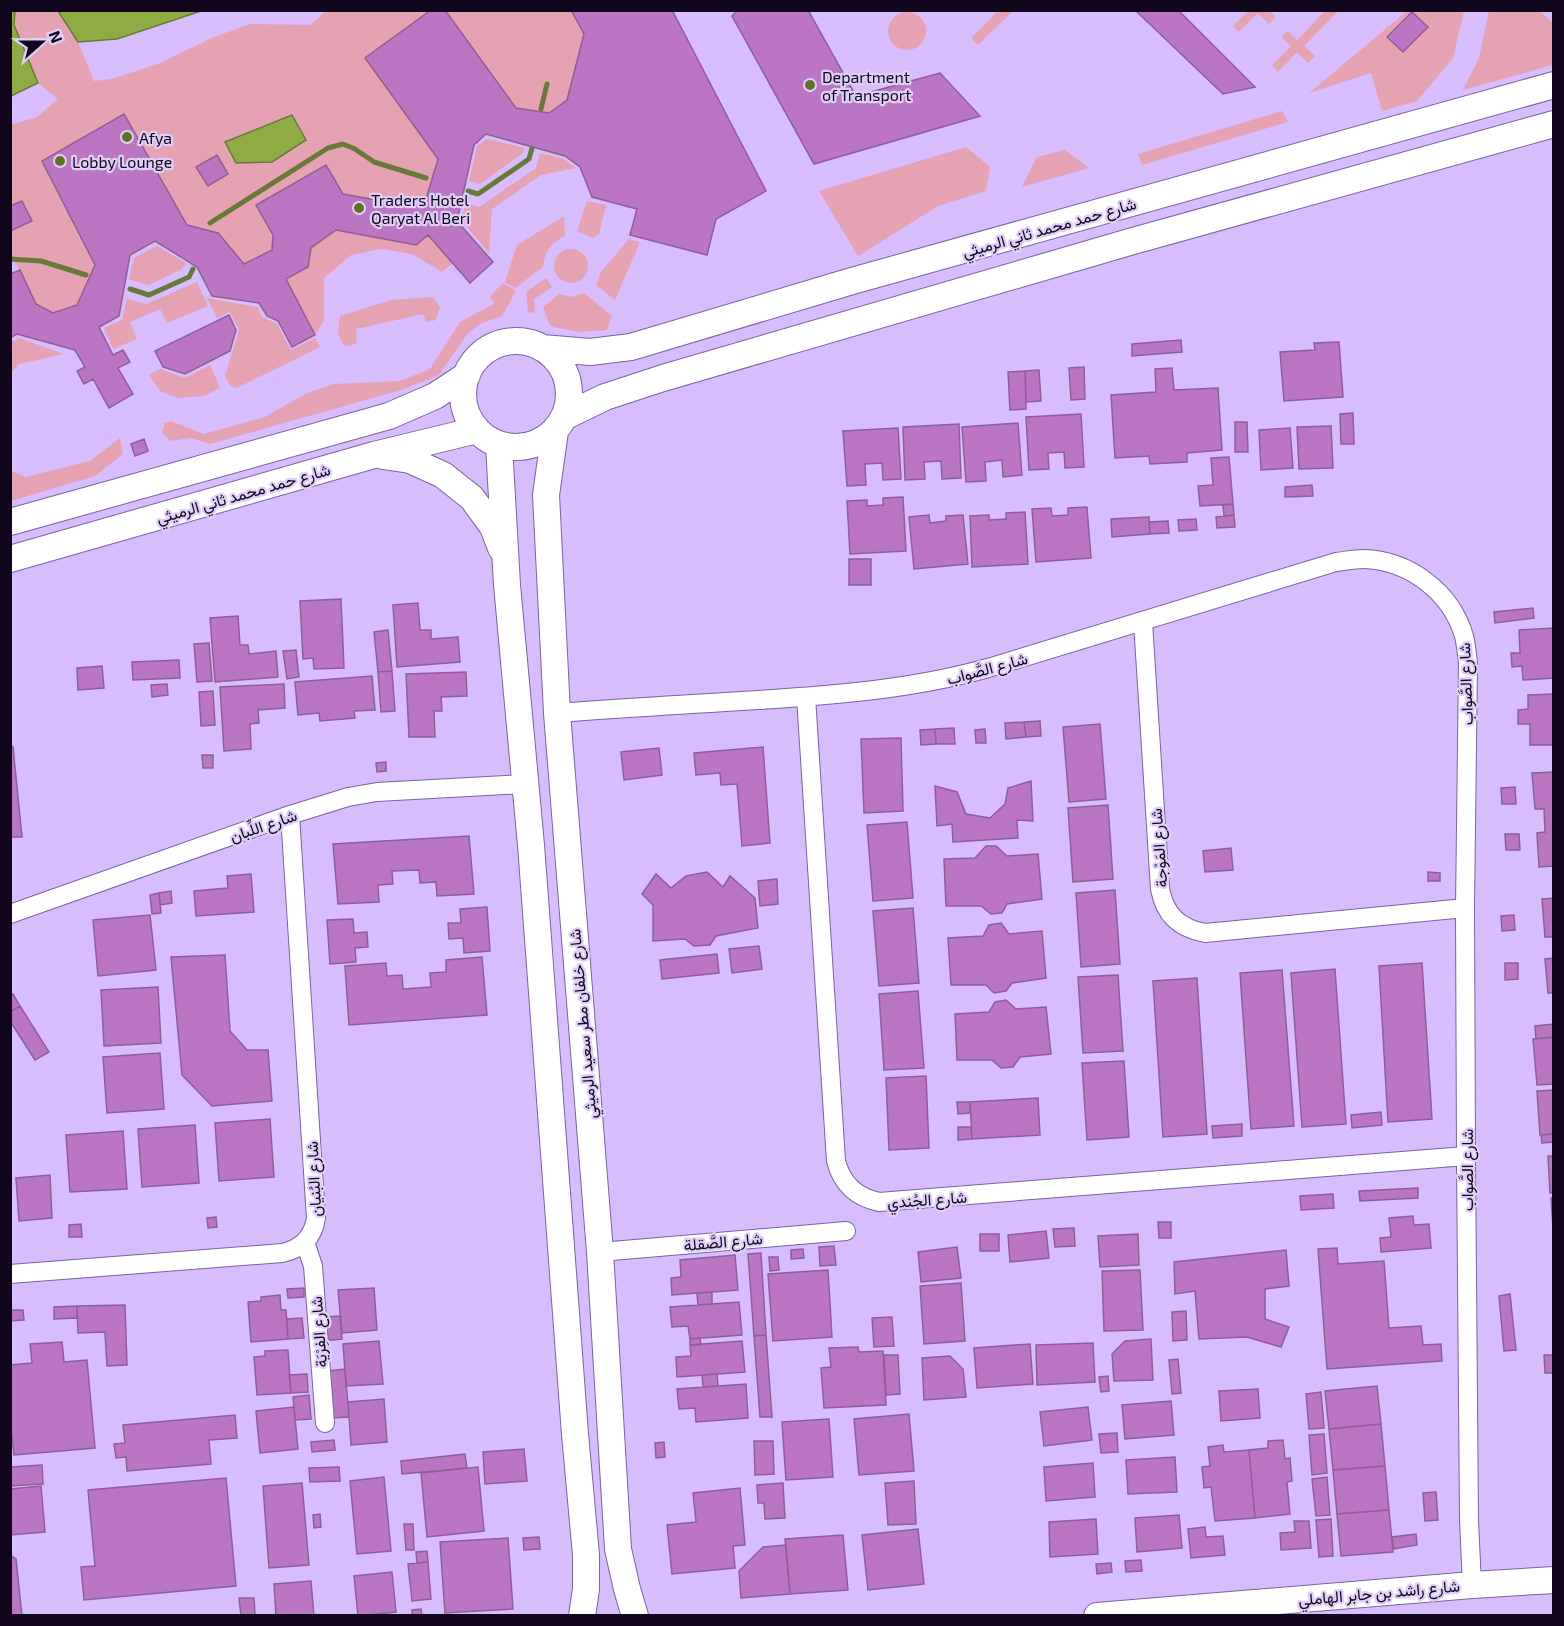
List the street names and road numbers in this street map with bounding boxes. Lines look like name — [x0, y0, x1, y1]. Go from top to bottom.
street label: شارع حمد محمد ثاني الرميثي — [960, 193, 1140, 266]
street label: شارع حمد محمد ثاني الرميثي — [154, 459, 334, 532]
street label: شارع الصَّواب — [1454, 642, 1479, 726]
street label: شارع الصَّواب — [945, 648, 1030, 691]
street label: شارع اللِّبان — [227, 804, 300, 848]
street label: شارع المَوْجة — [1146, 808, 1173, 888]
street label: شارع خلفان مطر سعيد الرميثي — [564, 928, 605, 1120]
street label: شارع الصَّواب — [1457, 1129, 1479, 1211]
street label: شارع البُنيان — [302, 1140, 327, 1217]
street label: شارع الجُندي — [886, 1187, 968, 1216]
street label: شارع الصَّقلة — [683, 1228, 764, 1257]
street label: شارع الفِرْيَة — [306, 1295, 333, 1368]
street label: شارع راشد بن جابر الهاملي — [1297, 1575, 1461, 1614]

